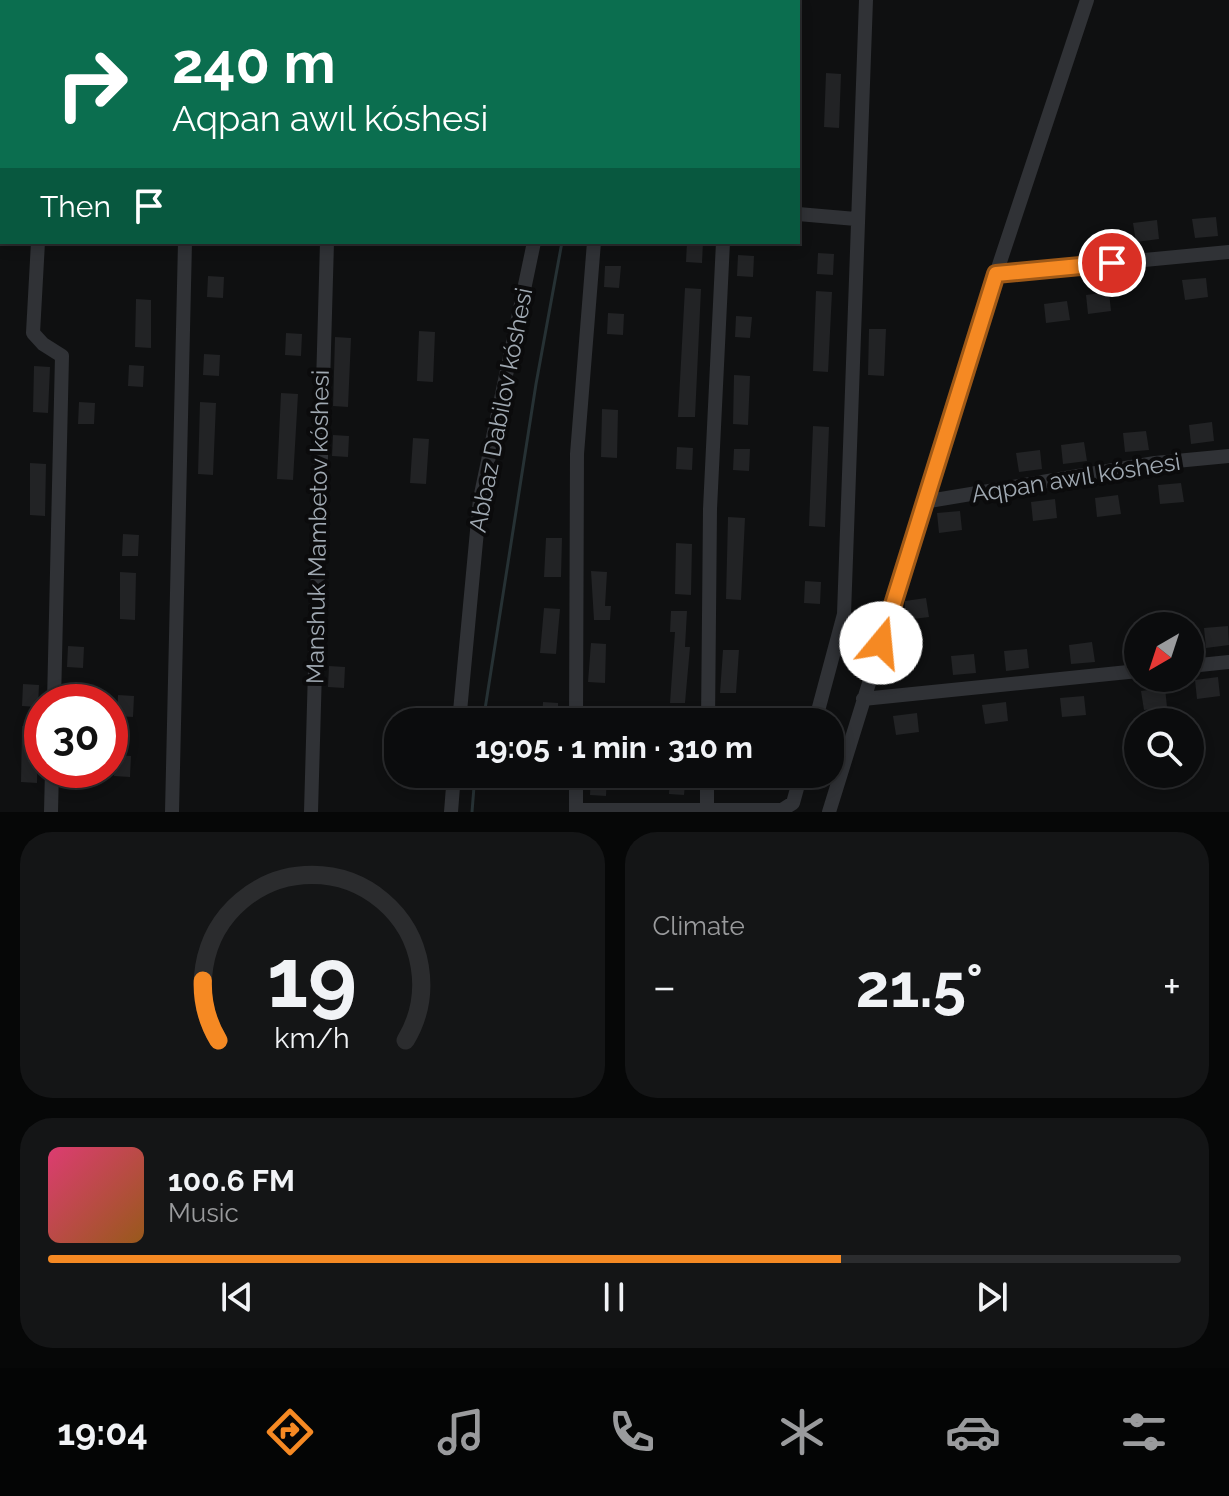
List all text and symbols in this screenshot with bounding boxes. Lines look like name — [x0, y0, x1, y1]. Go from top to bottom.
text: 240 m — [172, 30, 336, 96]
icon: right — [40, 32, 144, 136]
text: Aqpan awıl kóshesi — [172, 97, 488, 139]
icon: arrive — [127, 184, 171, 228]
text: Then — [40, 189, 111, 224]
pin — [1078, 229, 1146, 297]
icon: arrive — [1090, 241, 1134, 285]
street label: Abbaz Dabilov kóshesi — [463, 285, 538, 535]
street label: Manshuk Mambetov kóshesi — [300, 370, 335, 684]
street label: Aqpan awıl kóshesi — [970, 447, 1182, 508]
position arrow — [839, 601, 923, 685]
north arrow — [1124, 612, 1204, 692]
map controls — [1124, 612, 1204, 788]
speed limit sign: 30 — [24, 684, 128, 788]
button: search — [1124, 708, 1204, 788]
text: 19:05 · 1 min · 310 m — [475, 730, 753, 765]
text: Climate — [653, 911, 745, 941]
text: 19 — [267, 929, 357, 1026]
text: 21.5° — [856, 951, 983, 1021]
text: − — [653, 961, 676, 1012]
text: + — [1163, 961, 1181, 1012]
text: km/h — [275, 1021, 350, 1055]
text: 100.6 FM — [168, 1163, 295, 1198]
text: Music — [168, 1198, 239, 1228]
icon: previous — [215, 1275, 259, 1319]
icon: pause — [592, 1275, 636, 1319]
icon: next — [970, 1275, 1014, 1319]
icon: directions — [262, 1404, 318, 1460]
icon: music — [433, 1404, 489, 1460]
icon: phone — [604, 1404, 660, 1460]
icon: climate — [774, 1404, 830, 1460]
icon: car — [945, 1404, 1001, 1460]
icon: filters — [1116, 1404, 1172, 1460]
text: 19:04 — [57, 1411, 148, 1453]

